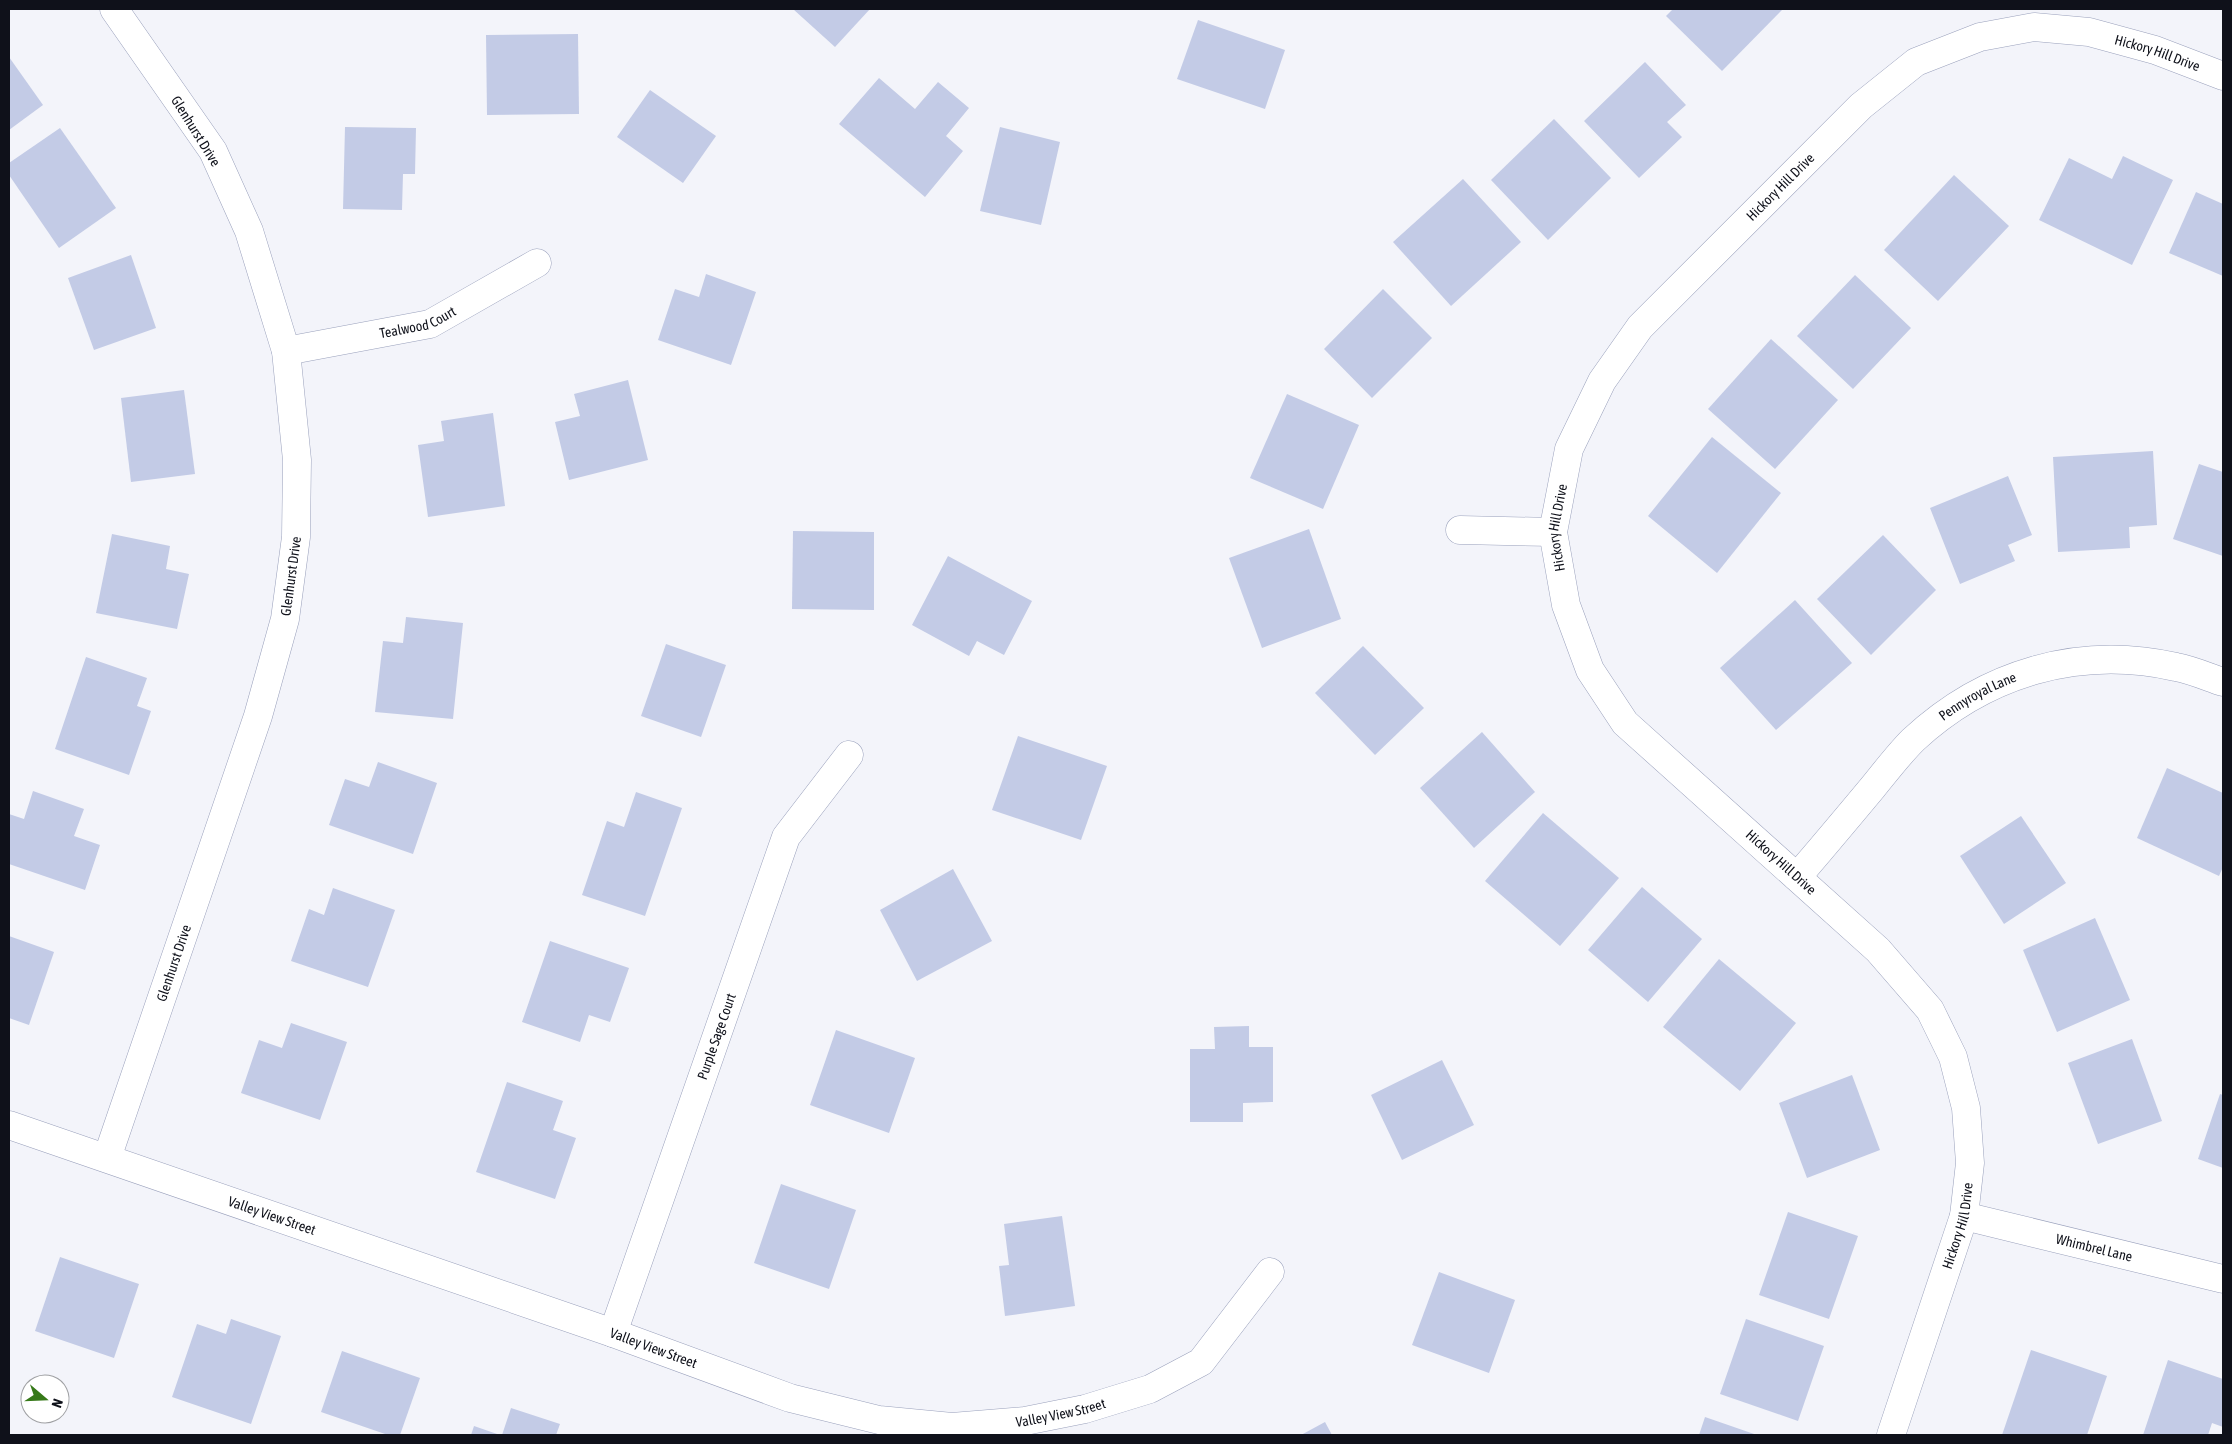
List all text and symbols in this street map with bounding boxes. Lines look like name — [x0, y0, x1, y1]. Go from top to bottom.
street label: Hickory Hill Drive — [2113, 31, 2202, 74]
street label: Glenhurst Drive — [168, 93, 224, 169]
street label: Hickory Hill Drive — [1743, 150, 1817, 224]
street label: Tealwood Court — [378, 303, 458, 341]
street label: Hickory Hill Drive — [1545, 482, 1570, 573]
street label: Glenhurst Drive — [278, 535, 304, 617]
street label: Pennyroyal Lane — [1936, 669, 2018, 724]
street label: Hickory Hill Drive — [1743, 826, 1819, 898]
street label: Glenhurst Drive — [153, 923, 194, 1004]
street label: Purple Sage Court — [694, 991, 739, 1082]
street label: Hickory Hill Drive — [1939, 1182, 1976, 1271]
street label: Valley View Street — [226, 1193, 318, 1238]
street label: Whimbrel Lane — [2054, 1231, 2134, 1265]
street label: Valley View Street — [608, 1325, 699, 1371]
north arrow — [20, 1374, 70, 1424]
street label: Valley View Street — [1015, 1395, 1107, 1430]
text: N — [48, 1397, 66, 1410]

